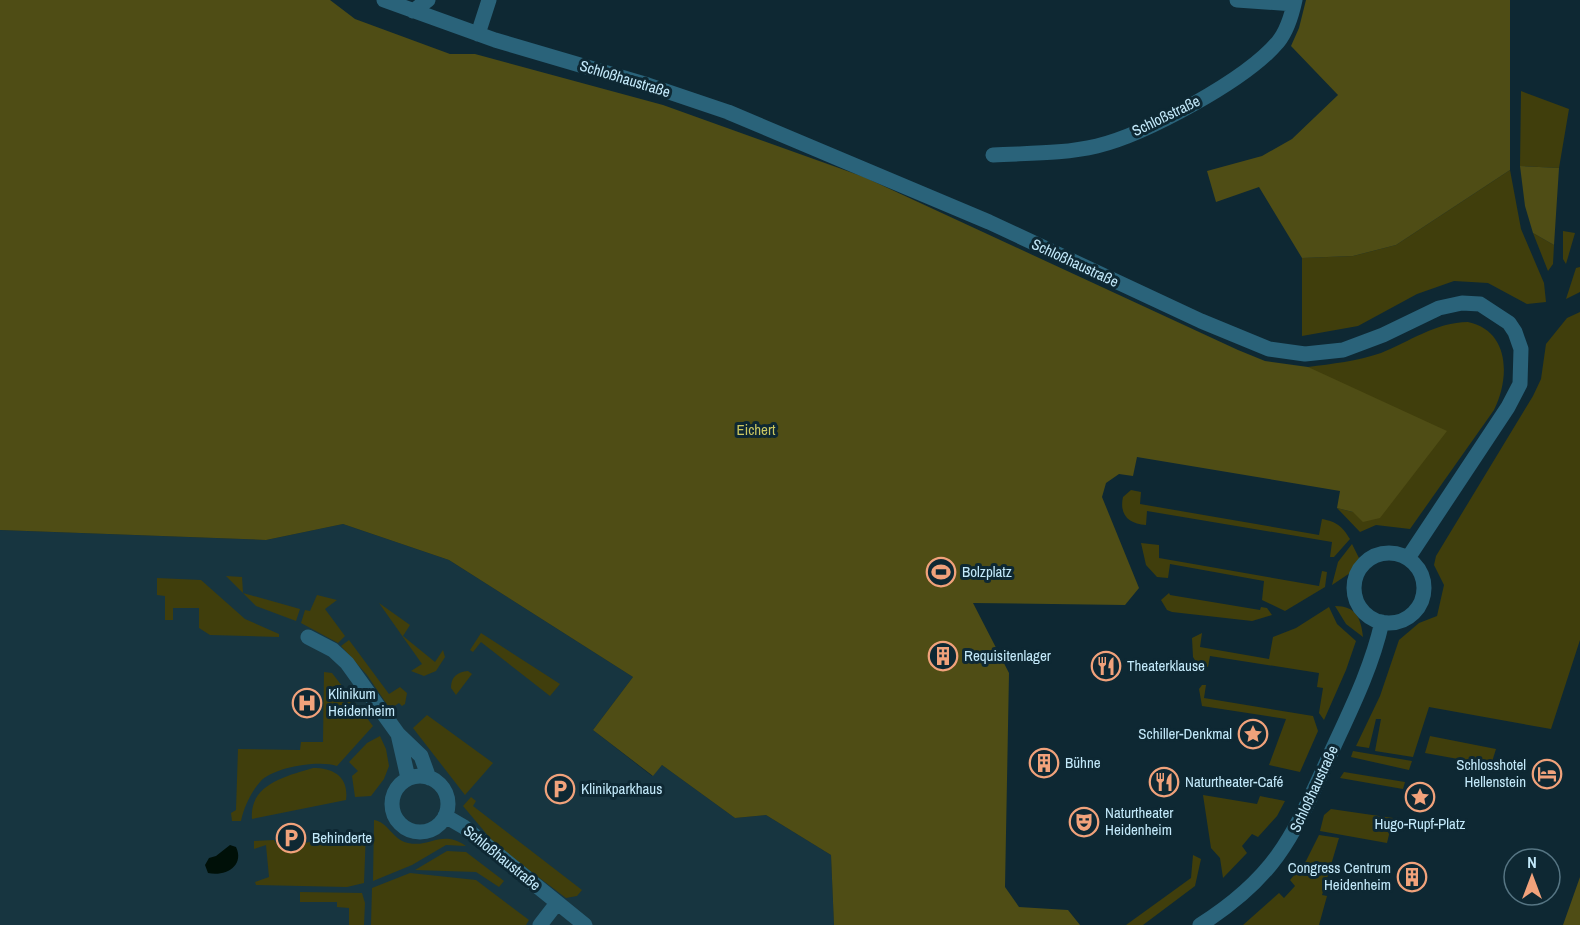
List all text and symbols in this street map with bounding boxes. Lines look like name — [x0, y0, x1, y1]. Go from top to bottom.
street label: Schloßhaustraße — [577, 55, 673, 102]
street label: Schloßstraße — [1128, 90, 1203, 141]
street label: Schloßhaustraße — [1028, 233, 1122, 292]
park label: Eichert — [737, 419, 776, 440]
sports icon: Bolzplatz — [925, 556, 957, 588]
place label: Bolzplatz — [962, 561, 1012, 582]
building icon: Requisitenlager — [927, 640, 959, 672]
place label: Requisitenlager — [964, 645, 1051, 666]
restaurant icon: Theaterklause — [1090, 650, 1122, 682]
place label: Theaterklause — [1127, 655, 1205, 676]
place label: Klinikum Heidenheim — [328, 683, 395, 721]
hospital icon: Klinikum Heidenheim — [291, 687, 323, 719]
place icon: Schiller-Denkmal — [1237, 718, 1269, 750]
place label: Schiller-Denkmal — [1138, 723, 1232, 744]
street label: Schloßhaustraße — [1284, 742, 1343, 836]
building icon: Bühne — [1028, 747, 1060, 779]
place label: Bühne — [1065, 752, 1101, 773]
place label: Schlosshotel Hellenstein — [1456, 754, 1526, 792]
hotel icon: Schlosshotel Hellenstein — [1531, 758, 1563, 790]
restaurant icon: Naturtheater-Café — [1148, 766, 1180, 798]
place label: Naturtheater-Café — [1185, 771, 1284, 792]
parking icon: Klinikparkhaus — [544, 773, 576, 805]
place label: Klinikparkhaus — [581, 778, 662, 799]
place icon: Hugo-Rupf-Platz — [1404, 781, 1436, 813]
place label: Naturtheater Heidenheim — [1105, 802, 1173, 840]
theatre icon: Naturtheater Heidenheim — [1068, 806, 1100, 838]
place label: Hugo-Rupf-Platz — [1375, 813, 1465, 834]
street label: Schloßhaustraße — [459, 820, 545, 895]
parking icon: Behinderte — [275, 822, 307, 854]
place label: Behinderte — [312, 827, 372, 848]
north arrow — [1502, 847, 1562, 907]
text: N — [1527, 851, 1537, 873]
place label: Congress Centrum Heidenheim — [1288, 857, 1391, 895]
building icon: Congress Centrum Heidenheim — [1396, 861, 1428, 893]

